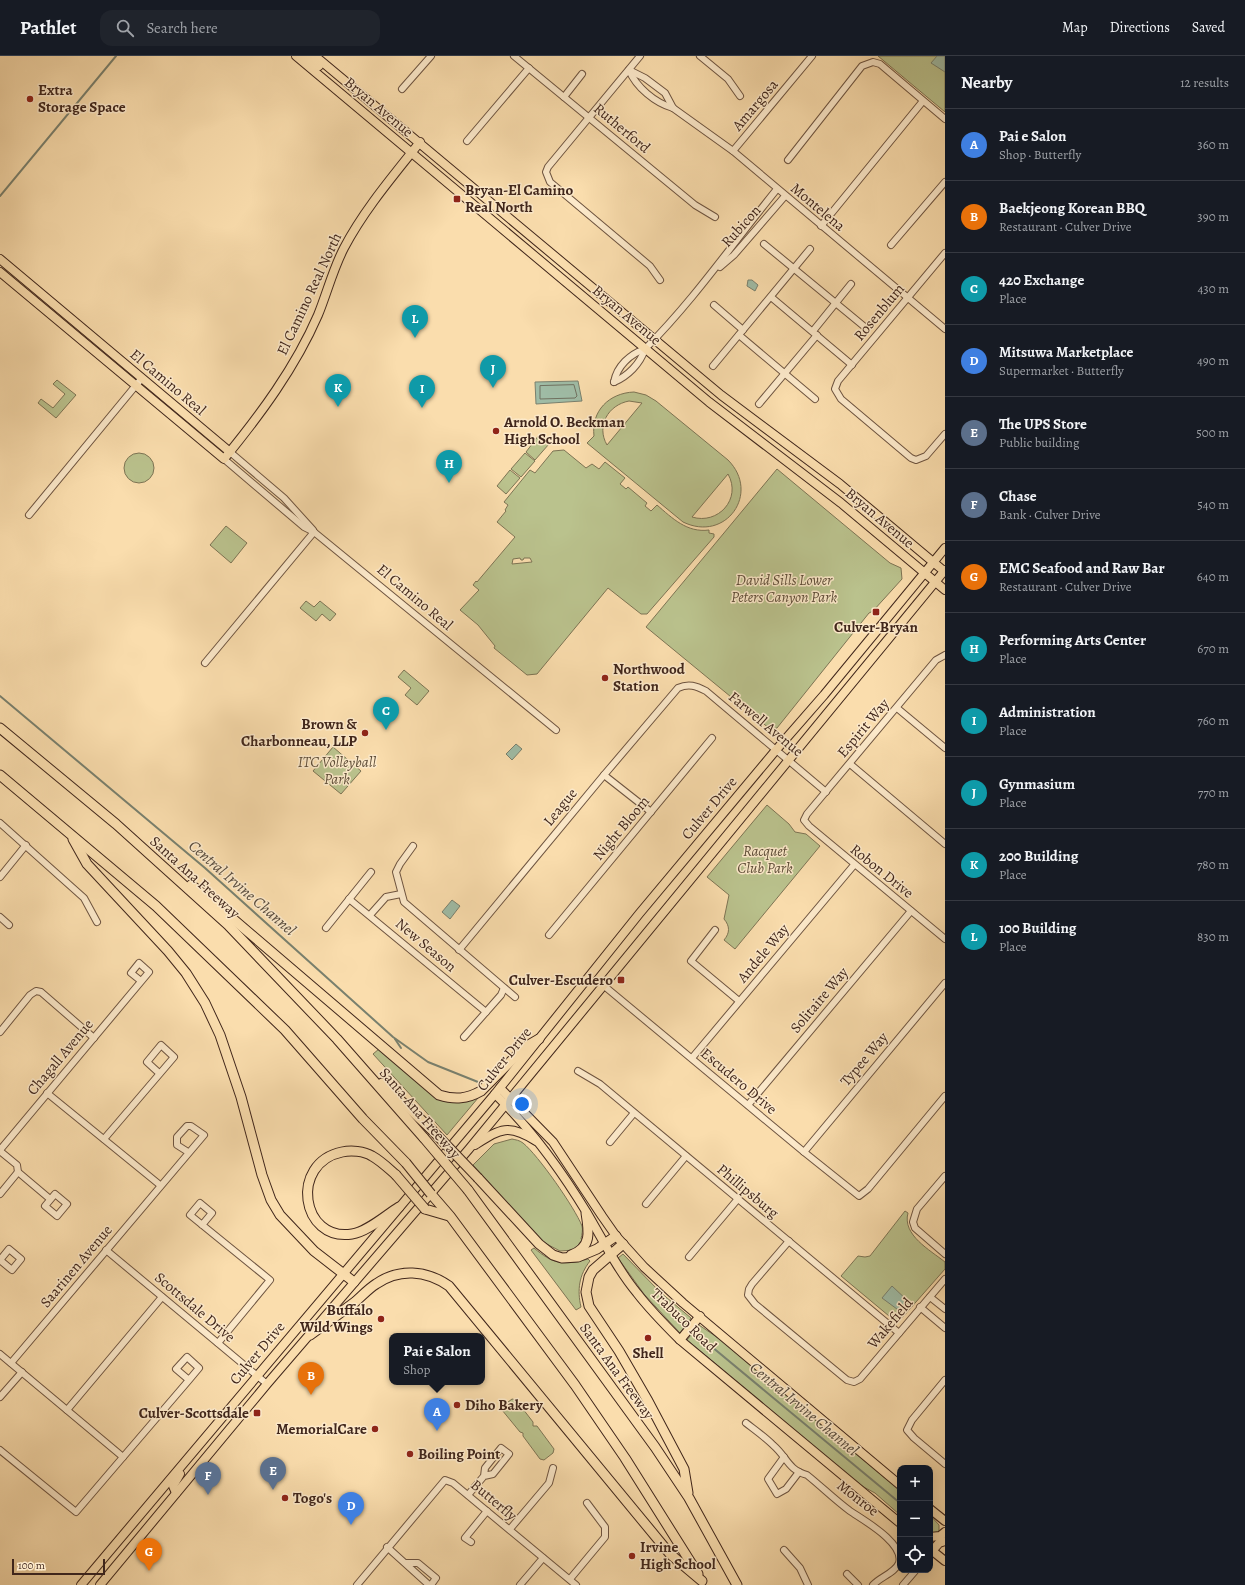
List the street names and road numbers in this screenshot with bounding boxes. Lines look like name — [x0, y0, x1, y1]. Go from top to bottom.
street label: Bryan Avenue — [340, 72, 418, 142]
street label: Amargosa — [727, 75, 782, 136]
street label: Rutherford — [590, 98, 655, 158]
street label: Montelena — [787, 178, 849, 236]
street label: Rubicon — [717, 201, 765, 251]
street label: El Camino Real North — [272, 230, 346, 358]
street label: Rosenblum — [849, 279, 909, 345]
street label: Bryan Avenue — [588, 280, 666, 350]
street label: El Camino Real — [126, 344, 210, 420]
street label: Bryan Avenue — [841, 483, 919, 553]
street label: El Camino Real — [373, 559, 457, 635]
street label: Farwell Avenue — [724, 687, 808, 761]
street label: Espirit Way — [832, 694, 894, 762]
street label: Culver Drive — [677, 772, 741, 844]
street label: League — [538, 784, 582, 830]
street label: Night Bloom — [588, 791, 654, 864]
street label: Santa Ana Freeway — [146, 831, 244, 923]
street label: Robon Drive — [846, 839, 918, 903]
street label: New Season — [391, 914, 461, 976]
street label: Andele Way — [732, 919, 794, 987]
street label: Solitaire Way — [785, 962, 853, 1037]
street label: Chagall Avenue — [22, 1014, 98, 1099]
street label: Culver Drive — [472, 1023, 536, 1095]
street label: Typee Way — [836, 1028, 893, 1090]
street label: Escudero Drive — [697, 1043, 782, 1119]
street label: Santa Ana Freeway — [375, 1063, 465, 1163]
street label: Phillipsburg — [713, 1159, 784, 1223]
street label: Saarinen Avenue — [35, 1220, 117, 1312]
street label: Scottsdale Drive — [151, 1267, 240, 1347]
street label: Trabuco Road — [647, 1284, 722, 1357]
street label: Wakefield — [862, 1293, 918, 1354]
street label: Culver Drive — [225, 1317, 289, 1389]
street label: Santa Ana Freeway — [575, 1319, 659, 1423]
street label: Butterfly — [467, 1475, 522, 1525]
street label: Monroe — [833, 1475, 883, 1521]

